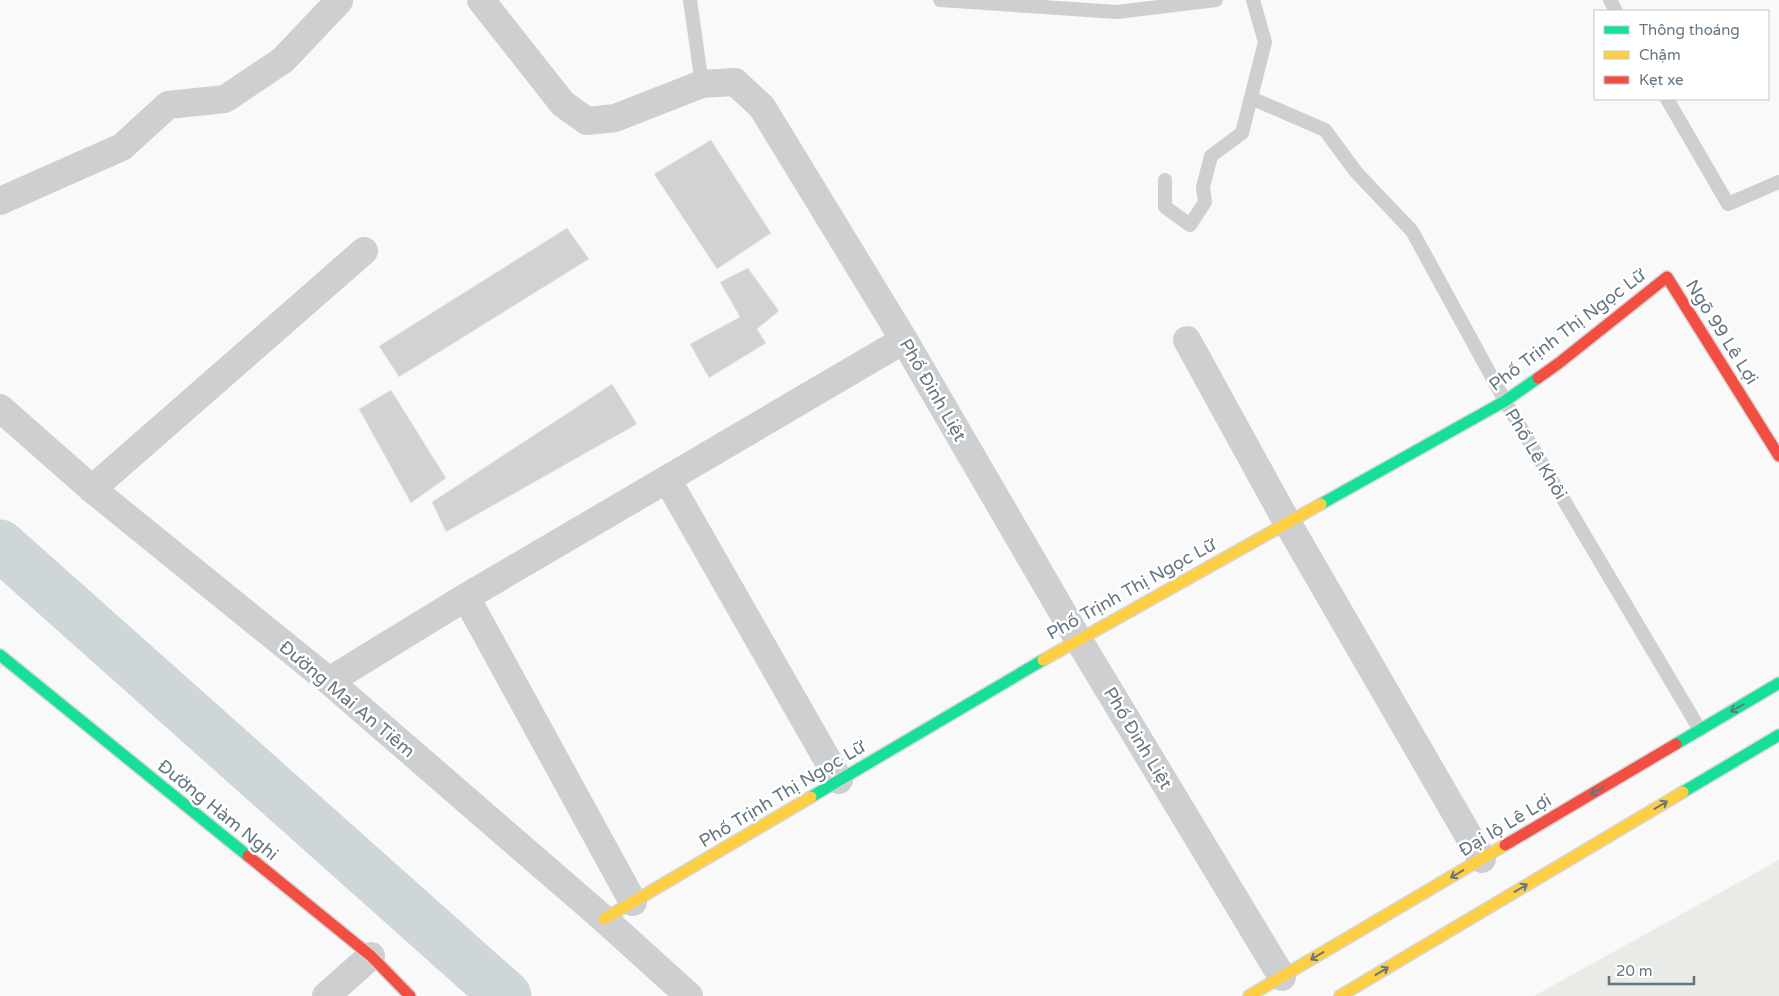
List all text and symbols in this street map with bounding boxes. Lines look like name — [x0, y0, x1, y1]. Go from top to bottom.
legend — [1594, 10, 1769, 100]
text: Thông thoáng — [1639, 21, 1740, 39]
text: Chậm — [1639, 46, 1681, 64]
text: Kẹt xe — [1639, 71, 1684, 89]
street label: Phố Trịnh Thị Ngọc Lữ — [1485, 263, 1651, 396]
street label: Ngõ 99 Lê Lợi — [1681, 275, 1763, 389]
street label: Phố Đinh Liệt — [895, 335, 971, 445]
street label: Phố Lê Khôi — [1500, 405, 1572, 503]
street label: Phố Trịnh Thị Ngọc Lữ — [1043, 532, 1221, 645]
street label: Đường Mai An Tiêm — [275, 636, 419, 762]
street label: Phố Đinh Liệt — [1099, 683, 1177, 793]
one-way arrow — [1730, 704, 1745, 714]
street label: Phố Trịnh Thị Ngọc Lữ — [695, 735, 871, 852]
street label: Đường Hàm Nghi — [153, 755, 283, 865]
one-way arrow — [1591, 786, 1605, 796]
street label: Đại lộ Lê Lợi — [1455, 789, 1555, 861]
one-way arrow — [1653, 799, 1668, 809]
one-way arrow — [1451, 869, 1465, 879]
one-way arrow — [1514, 883, 1529, 893]
one-way arrow — [1310, 951, 1325, 961]
scale bar — [1609, 954, 1694, 986]
text: 20 m — [1616, 962, 1653, 980]
one-way arrow — [1374, 966, 1388, 976]

